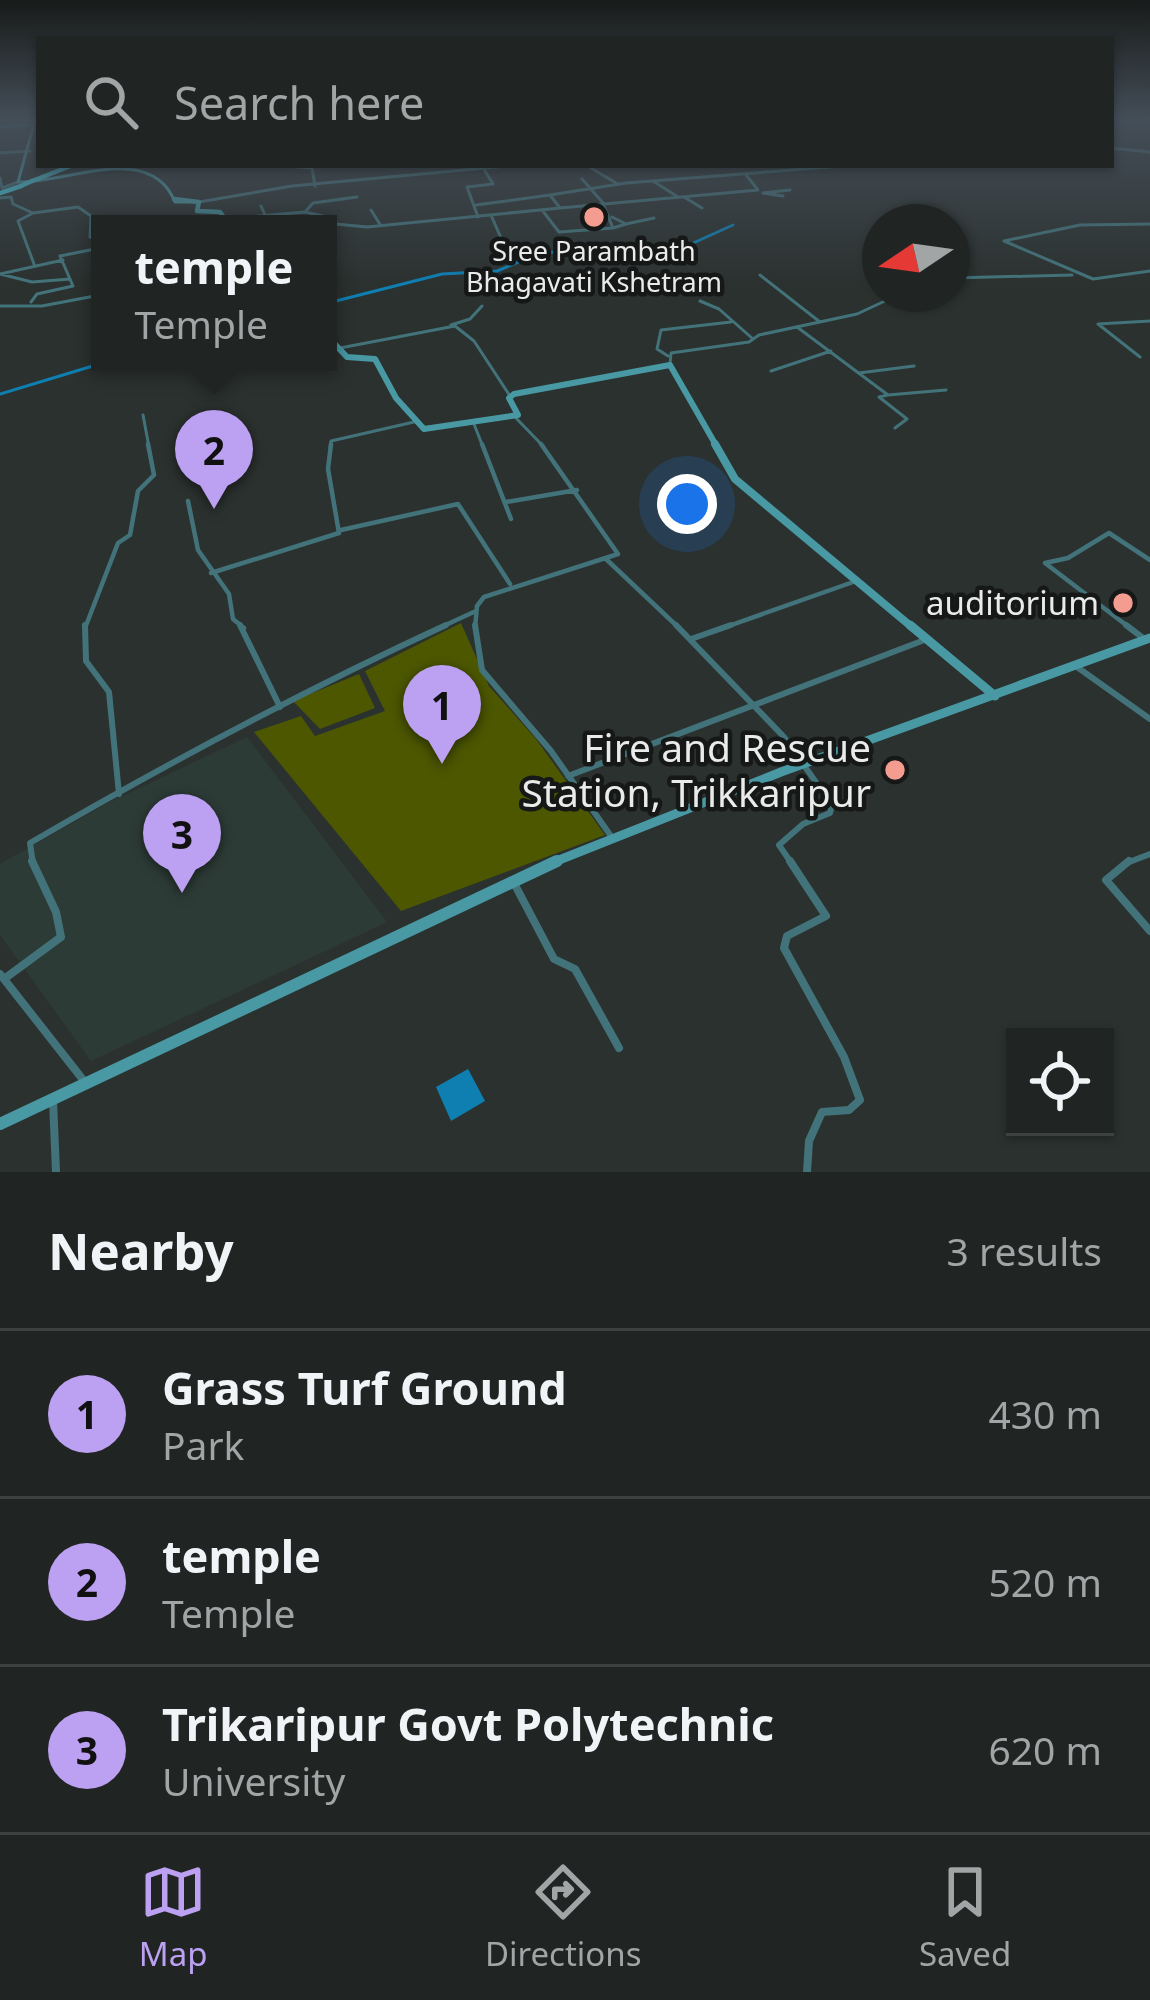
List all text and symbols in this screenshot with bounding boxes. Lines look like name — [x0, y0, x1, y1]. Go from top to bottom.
search box — [36, 36, 1114, 168]
icon: search — [78, 69, 144, 135]
text: Search here — [174, 72, 424, 133]
marker: Sree Parambath Bhagavati Kshetram — [581, 204, 607, 230]
north arrow — [862, 204, 970, 312]
popup — [91, 215, 337, 371]
place label: Sree Parambath Bhagavati Kshetram — [466, 232, 722, 300]
text: temple — [135, 236, 294, 297]
text: Temple — [135, 297, 268, 350]
pin: 2 — [175, 410, 253, 509]
your location — [657, 474, 717, 534]
place label: auditorium — [926, 580, 1099, 625]
marker: auditorium — [1110, 590, 1136, 616]
pin: 1 — [403, 665, 481, 764]
place label: Fire and Rescue Station, Trikkaripur — [521, 720, 871, 818]
marker: Fire and Rescue Station, Trikkaripur — [882, 757, 908, 783]
pin: 3 — [143, 794, 221, 893]
map controls — [1006, 1028, 1114, 1136]
button: locate — [1006, 1028, 1114, 1136]
text: Nearby — [48, 1215, 234, 1285]
text: 3 results — [947, 1224, 1102, 1277]
text: Grass Turf Ground — [162, 1357, 567, 1418]
text: 1 — [76, 1387, 98, 1440]
text: 430 m — [988, 1387, 1102, 1440]
text: Park — [162, 1418, 244, 1471]
text: temple — [162, 1525, 321, 1586]
text: 2 — [76, 1555, 98, 1608]
text: 520 m — [988, 1555, 1102, 1608]
text: Temple — [162, 1586, 295, 1639]
text: Trikaripur Govt Polytechnic — [162, 1693, 774, 1754]
text: 3 — [76, 1723, 98, 1776]
text: 620 m — [988, 1723, 1102, 1776]
text: University — [162, 1754, 345, 1807]
tab: Map — [139, 1859, 207, 1976]
tab: Directions — [485, 1859, 642, 1976]
tab: Saved — [919, 1859, 1011, 1976]

